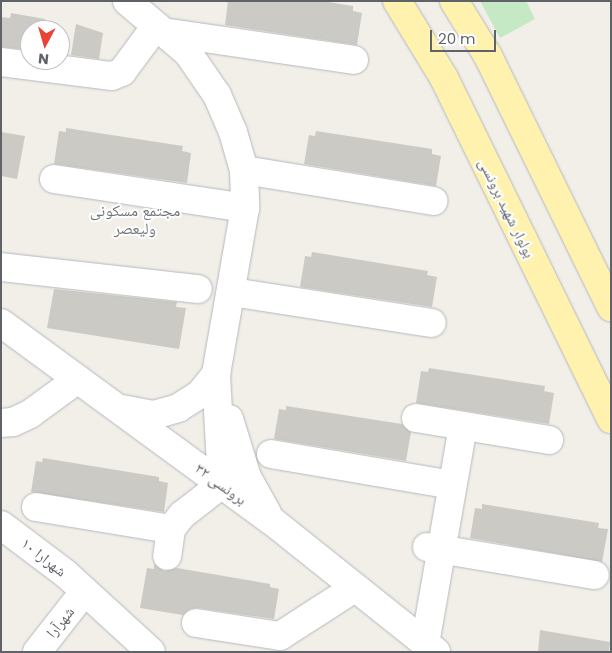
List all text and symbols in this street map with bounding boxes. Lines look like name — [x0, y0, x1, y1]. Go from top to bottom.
north arrow — [20, 20, 70, 70]
scale bar — [432, 20, 498, 52]
text: 20 m — [438, 28, 476, 49]
text: N — [37, 48, 50, 69]
street label: بولوار شهید برونسی — [475, 155, 539, 261]
district label: مجتمع مسکونی ولیعصر — [90, 201, 180, 239]
street label: برونسی ۳۲ — [192, 459, 250, 509]
street label: شهرارا ۱۰ — [18, 534, 70, 580]
street label: شهرآرا — [42, 603, 78, 641]

